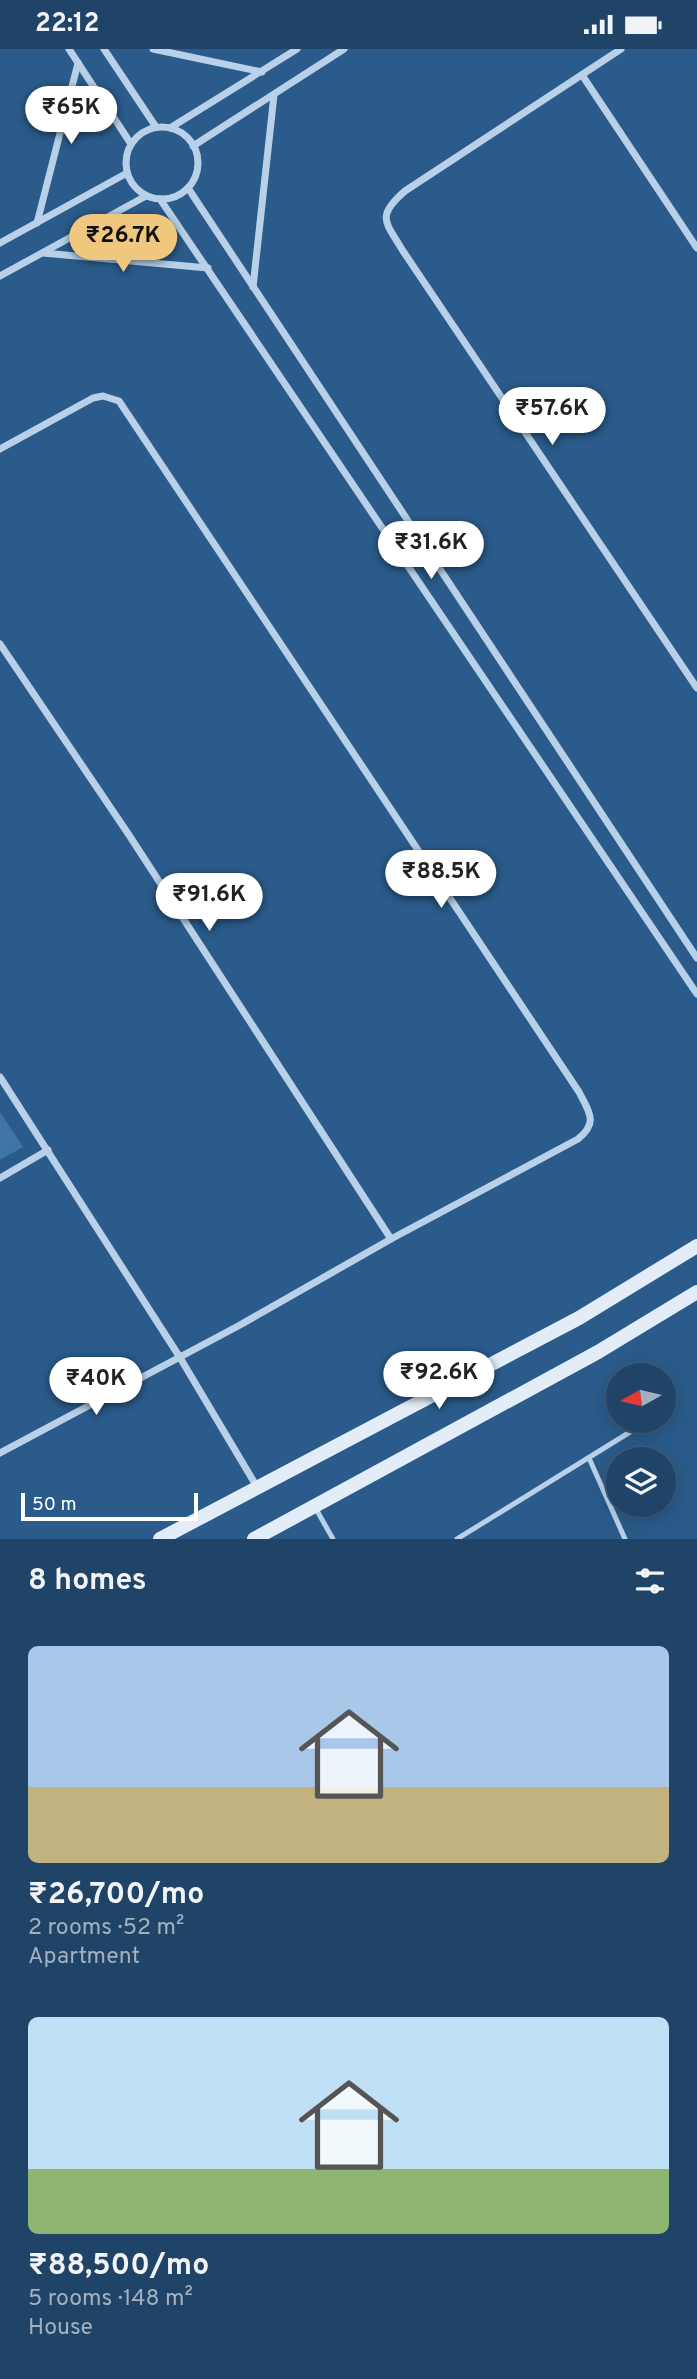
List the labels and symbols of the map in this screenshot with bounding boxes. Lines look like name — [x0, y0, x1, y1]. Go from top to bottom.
pin: ₹65K — [30, 87, 112, 146]
pin: ₹26.7K — [66, 215, 180, 274]
pin: ₹57.6K — [495, 387, 609, 447]
pin: ₹31.6K — [374, 521, 488, 581]
pin: ₹88.5K — [384, 851, 498, 910]
pin: ₹91.6K — [152, 873, 266, 933]
pin: ₹92.6K — [382, 1351, 496, 1411]
pin: ₹40K — [55, 1357, 137, 1417]
north arrow — [606, 1363, 676, 1433]
scale bar — [21, 1490, 198, 1522]

